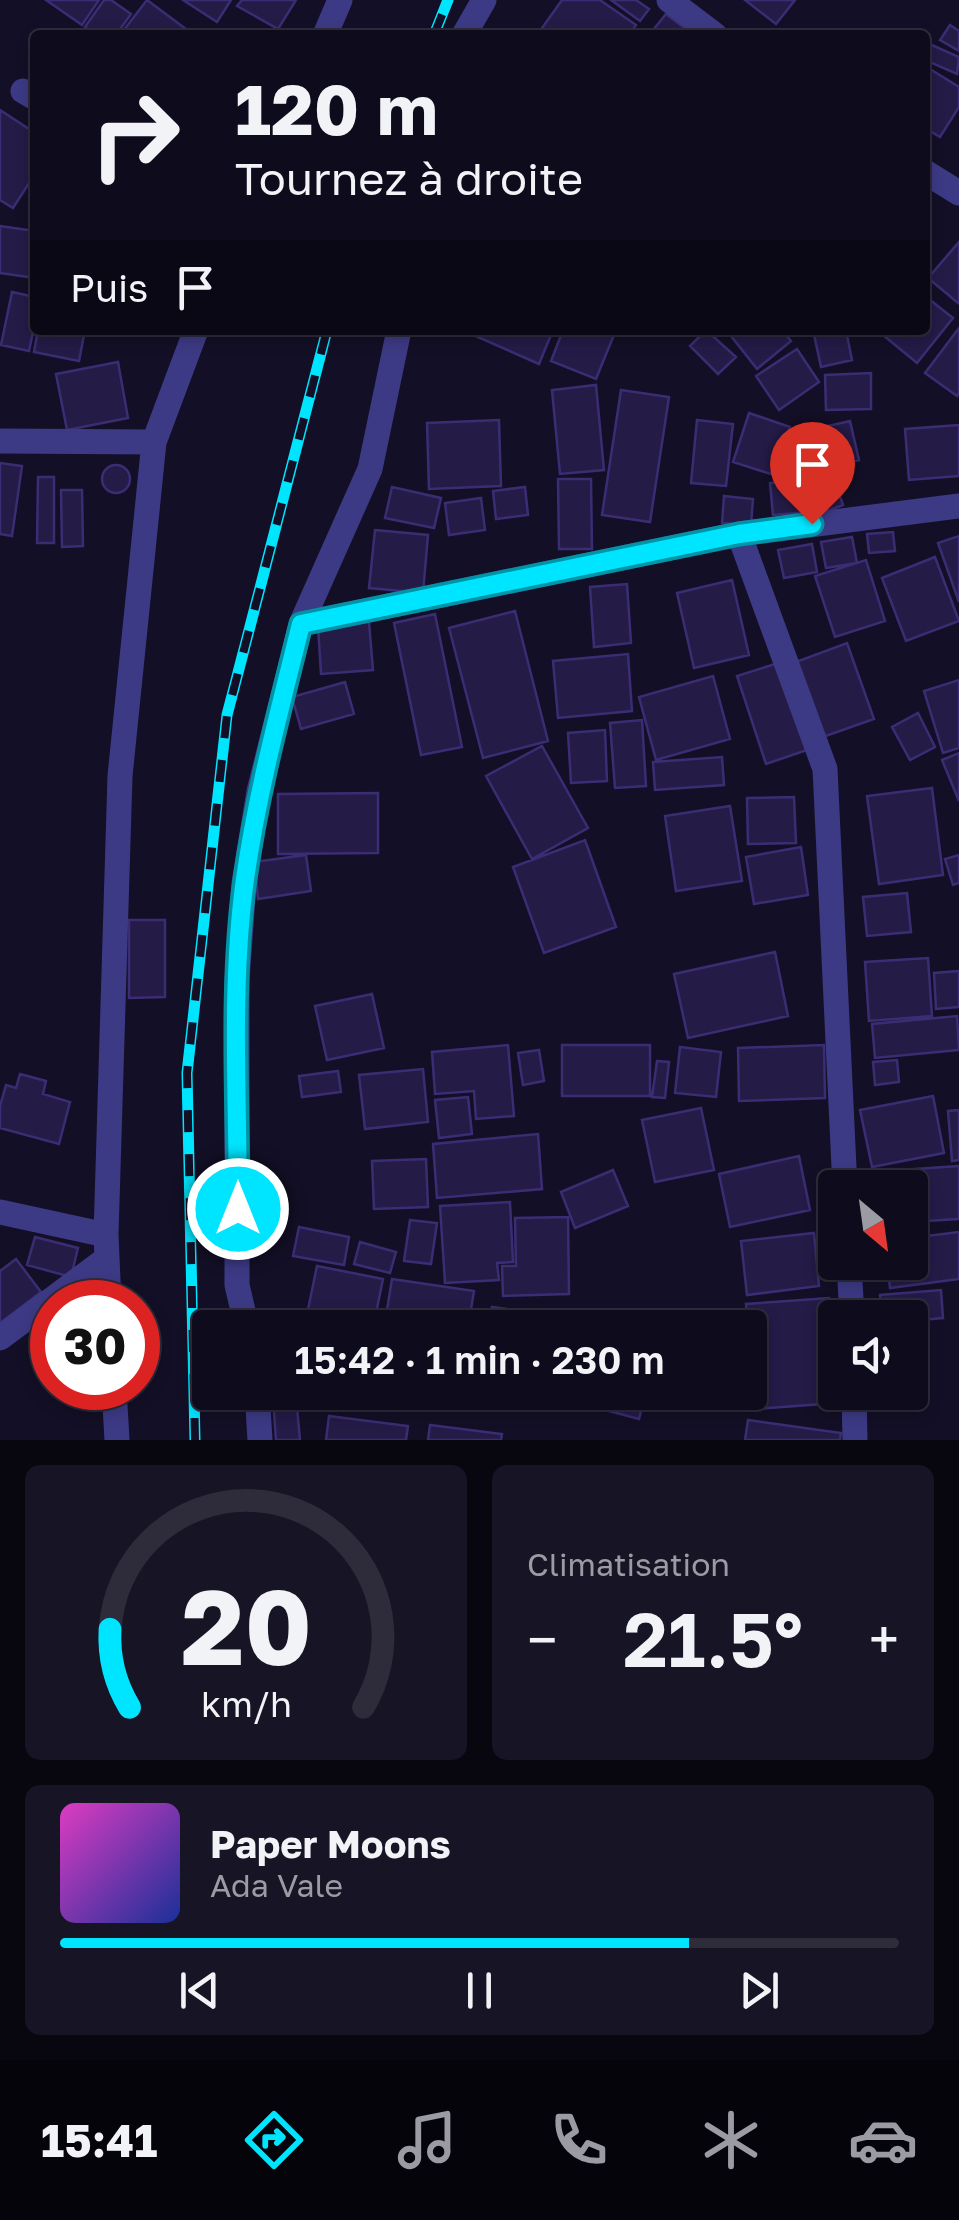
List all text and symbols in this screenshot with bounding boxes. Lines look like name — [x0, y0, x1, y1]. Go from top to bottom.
text: 120 m — [235, 66, 438, 150]
icon: right — [70, 70, 200, 200]
text: Tournez à droite — [235, 151, 583, 205]
icon: arrive — [168, 260, 223, 315]
text: Puis — [70, 265, 148, 310]
pin — [770, 422, 855, 525]
icon: arrive — [785, 437, 840, 492]
position arrow — [186, 1157, 290, 1261]
north arrow — [818, 1170, 928, 1280]
map controls — [818, 1170, 928, 1410]
speed limit sign: 30 — [30, 1280, 160, 1410]
button: sound — [818, 1300, 928, 1410]
text: 15:42 · 1 min · 230 m — [295, 1337, 664, 1382]
text: Climatisation — [527, 1545, 730, 1583]
text: 20 — [180, 1563, 312, 1688]
text: 21.5° — [623, 1593, 803, 1684]
text: − — [527, 1606, 557, 1672]
text: + — [869, 1606, 899, 1672]
text: km/h — [201, 1682, 291, 1725]
text: Paper Moons — [210, 1821, 451, 1866]
text: Ada Vale — [210, 1866, 343, 1904]
icon: previous — [172, 1963, 227, 2018]
icon: pause — [452, 1963, 507, 2018]
icon: next — [732, 1963, 787, 2018]
icon: directions — [239, 2105, 309, 2175]
icon: music — [392, 2105, 462, 2175]
icon: phone — [544, 2105, 614, 2175]
icon: climate — [696, 2105, 766, 2175]
icon: car — [848, 2105, 918, 2175]
text: 15:41 — [41, 2113, 157, 2167]

